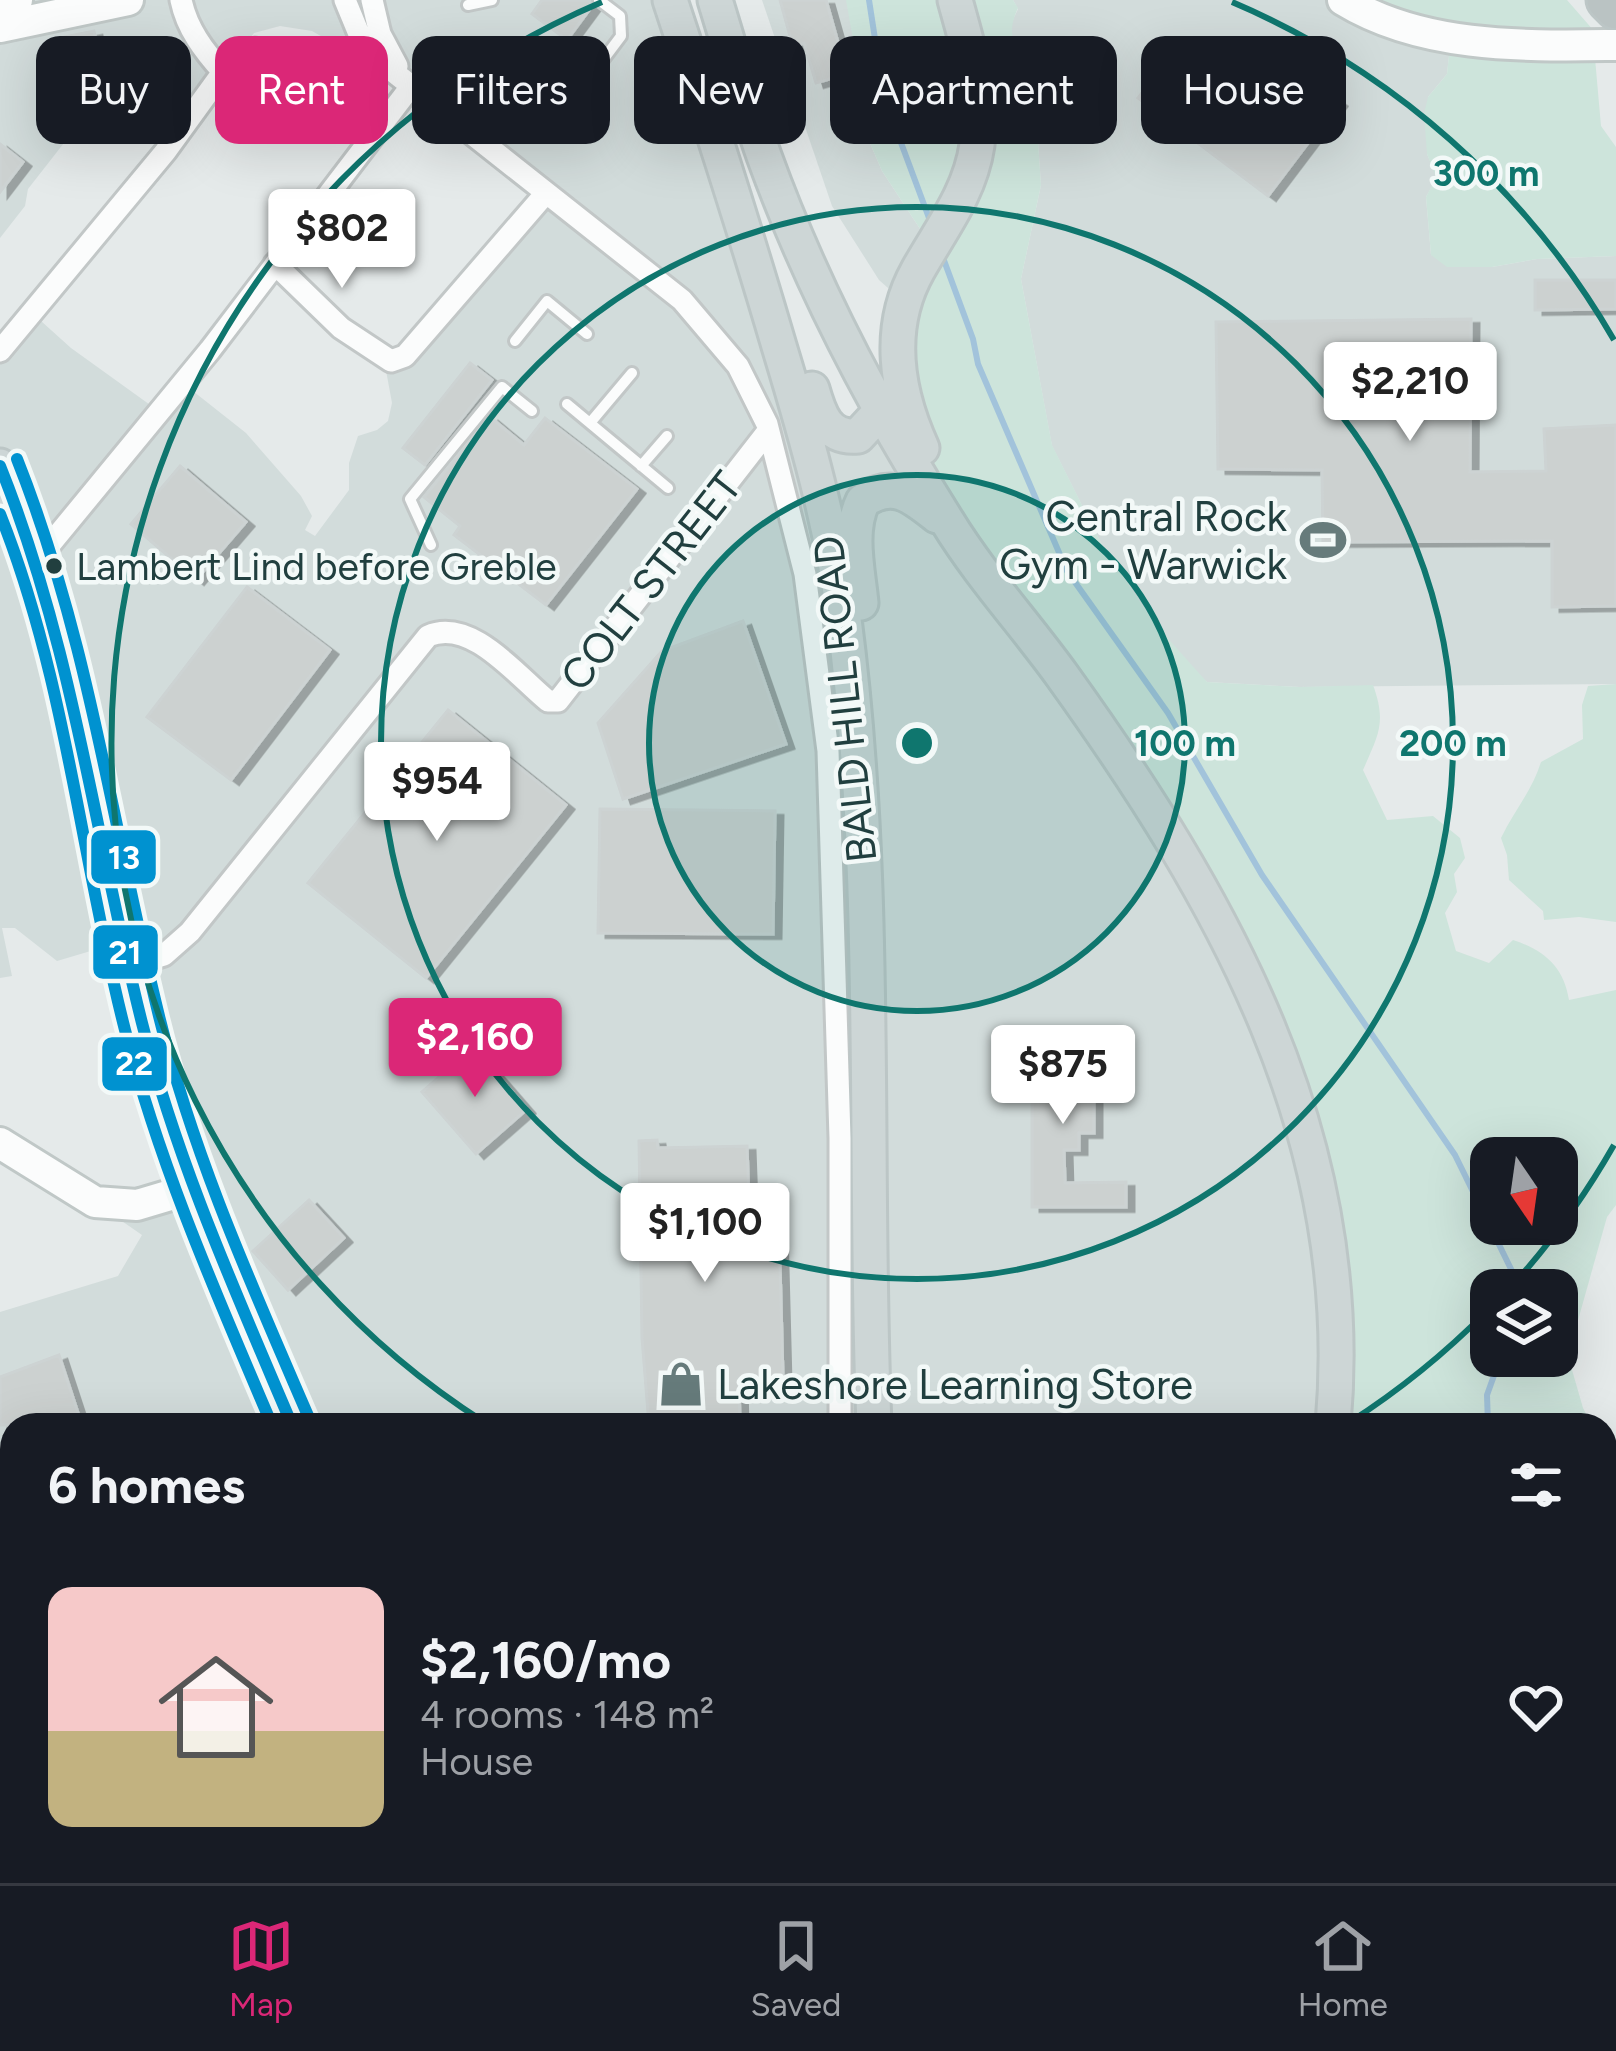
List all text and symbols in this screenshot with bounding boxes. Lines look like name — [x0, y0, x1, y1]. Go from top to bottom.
chip: Buy — [36, 36, 191, 144]
chip: Rent — [215, 36, 388, 144]
chip: Filters — [412, 36, 610, 144]
chip: New — [634, 36, 806, 144]
chip: Apartment — [830, 36, 1117, 144]
chip: House — [1141, 36, 1346, 144]
text: 300 m — [1433, 152, 1539, 195]
pin: $802 — [271, 189, 413, 291]
text: $802 — [295, 204, 389, 251]
pin: $2,210 — [1312, 342, 1508, 444]
text: $2,210 — [1351, 357, 1469, 404]
street label: COLT STREET — [550, 462, 752, 700]
place label: Central Rock Gym - Warwick — [999, 491, 1288, 590]
sports icon: Central Rock Gym - Warwick — [1298, 515, 1348, 565]
street label: BALD HILL ROAD — [802, 533, 888, 865]
place label: Lambert Lind before Greble — [76, 543, 557, 590]
marker: Lambert Lind before Greble — [43, 555, 65, 577]
centre of rings — [896, 722, 938, 764]
text: 100 m — [1134, 722, 1236, 765]
text: 200 m — [1399, 722, 1507, 765]
pin: $954 — [366, 742, 508, 844]
text: $954 — [391, 757, 483, 804]
line badge: 13 — [89, 828, 158, 886]
text: 13 — [108, 838, 140, 877]
line badge: 21 — [91, 923, 160, 981]
text: 21 — [108, 933, 142, 972]
pin: $2,160 — [377, 998, 573, 1100]
text: $2,160 — [416, 1013, 534, 1060]
pin: $875 — [992, 1025, 1134, 1127]
line badge: 22 — [100, 1035, 169, 1093]
text: $875 — [1018, 1040, 1108, 1087]
text: 22 — [115, 1044, 153, 1083]
north arrow — [1470, 1137, 1578, 1245]
map controls — [1470, 1137, 1578, 1377]
pin: $1,100 — [607, 1183, 803, 1285]
text: $1,100 — [647, 1198, 763, 1245]
button: layers — [1470, 1269, 1578, 1377]
shop icon: Lakeshore Learning Store — [656, 1359, 706, 1409]
place label: Lakeshore Learning Store — [717, 1359, 1193, 1410]
icon: filters — [1503, 1452, 1569, 1518]
text: 6 homes — [48, 1455, 245, 1516]
text: $2,160/mo — [420, 1630, 671, 1691]
icon: home — [144, 1635, 288, 1779]
icon: heart — [1503, 1674, 1569, 1740]
text: 4 rooms · 148 m² — [420, 1691, 714, 1738]
text: House — [420, 1738, 533, 1785]
tab: Map — [228, 1913, 294, 2024]
tab: Saved — [750, 1913, 841, 2024]
tab: Home — [1298, 1913, 1388, 2024]

